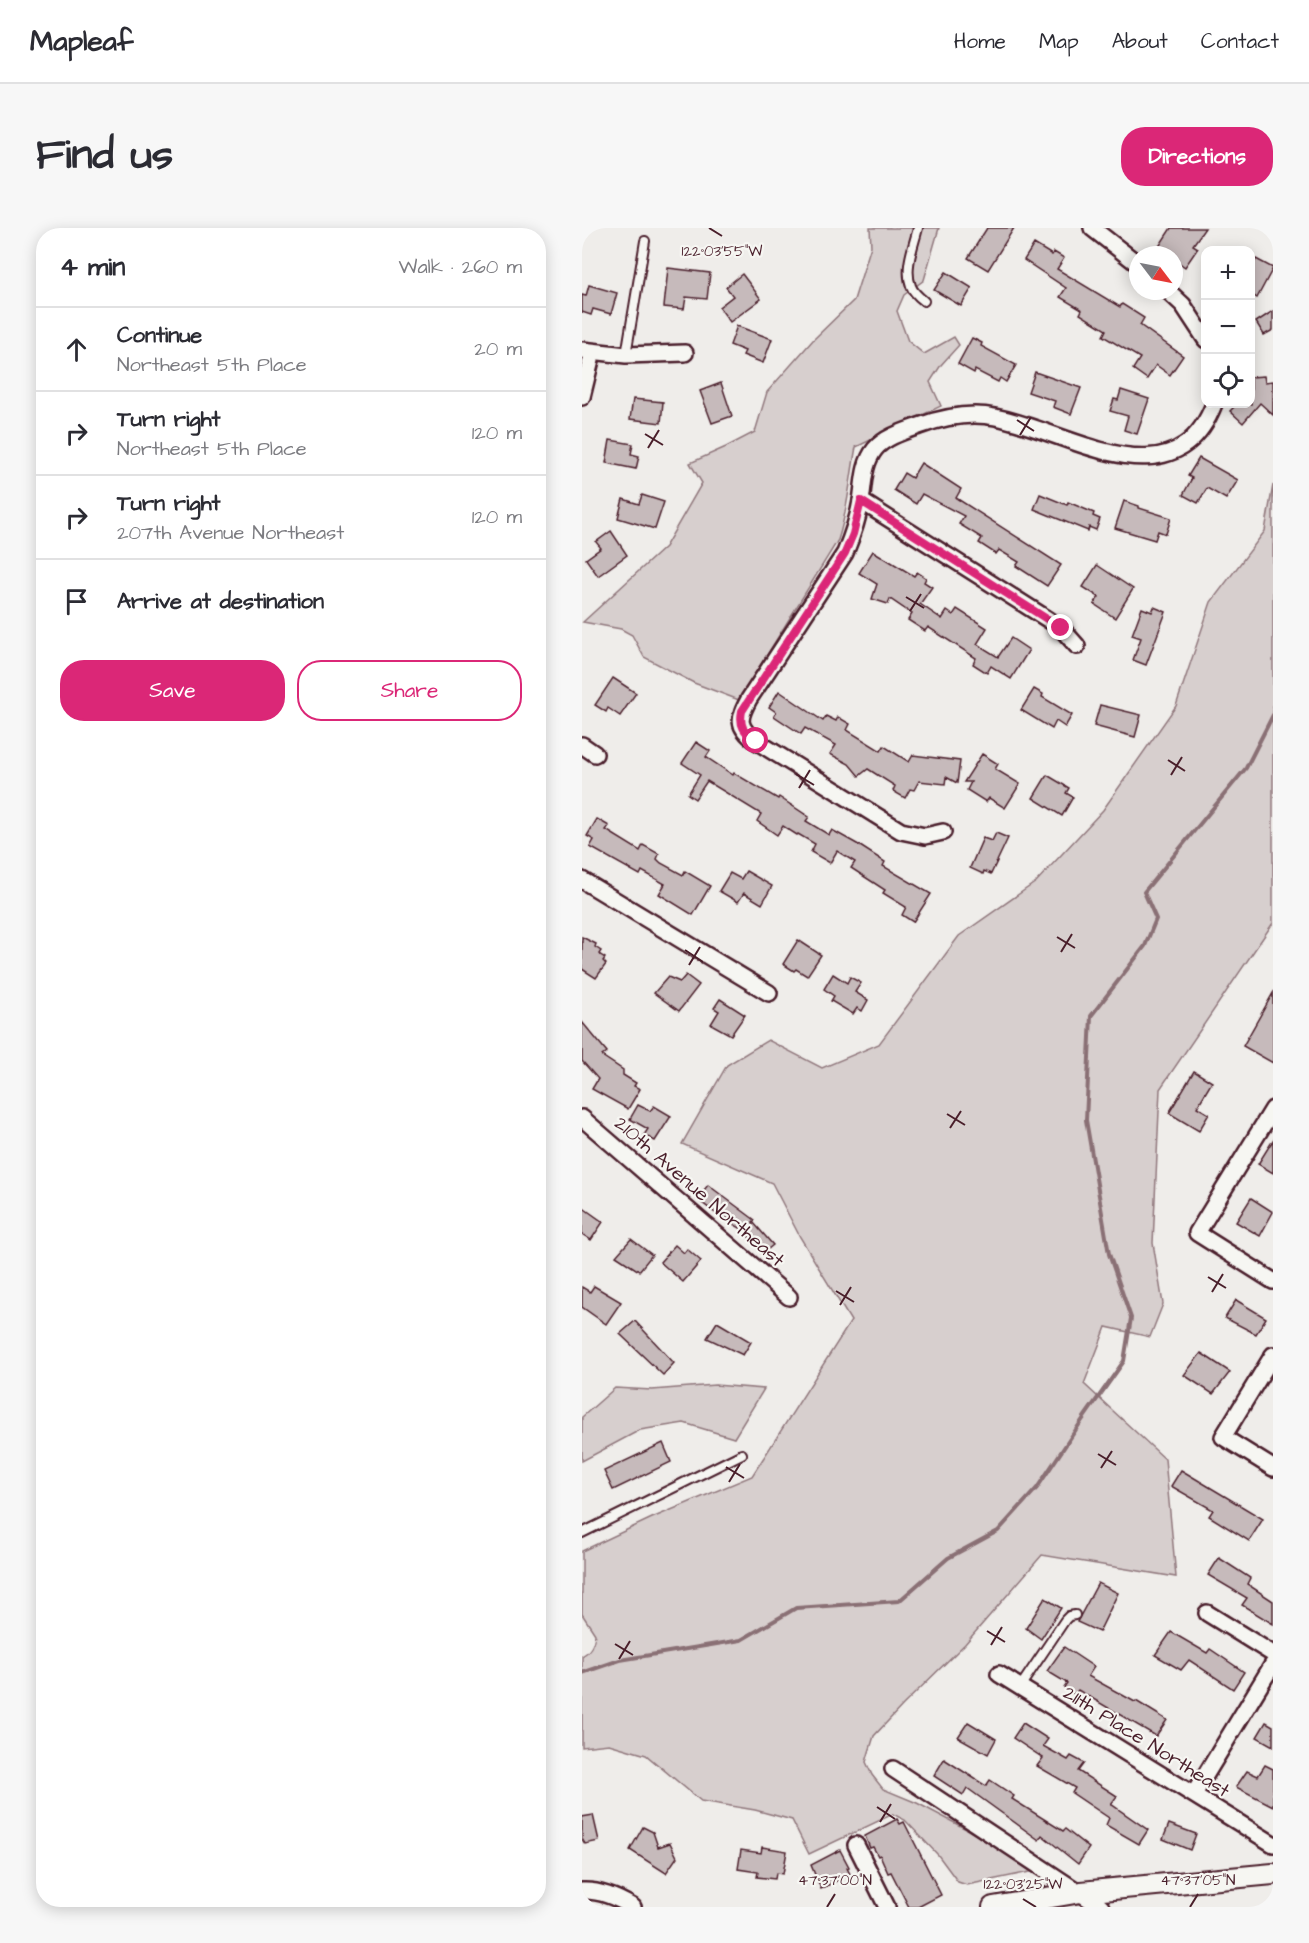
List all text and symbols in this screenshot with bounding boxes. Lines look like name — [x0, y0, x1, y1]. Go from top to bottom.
text: Mapleaf — [30, 22, 133, 61]
text: Home — [954, 27, 1006, 56]
text: Map — [1039, 27, 1079, 56]
text: About — [1112, 27, 1168, 56]
text: Contact — [1201, 27, 1279, 56]
text: Find us — [36, 127, 173, 185]
button: Directions — [1121, 127, 1273, 186]
text: 122°03'55"W — [682, 241, 762, 262]
north arrow — [1129, 246, 1183, 300]
map controls — [1201, 246, 1255, 408]
button: + — [1201, 246, 1255, 300]
text: 4 min — [60, 249, 125, 285]
text: Walk · 260 m — [399, 253, 522, 281]
button: − — [1201, 300, 1255, 354]
text: Continue — [117, 320, 202, 351]
icon: ahead — [60, 333, 93, 366]
text: 20 m — [474, 335, 522, 363]
text: Northeast 5th Place — [117, 351, 307, 379]
button: locate — [1201, 354, 1255, 408]
text: Turn right — [117, 404, 220, 435]
icon: right — [60, 417, 93, 450]
text: 120 m — [472, 419, 522, 447]
text: Northeast 5th Place — [117, 435, 307, 463]
text: Turn right — [117, 488, 220, 519]
icon: right — [60, 501, 93, 534]
text: 120 m — [472, 503, 522, 531]
text: 207th Avenue Northeast — [117, 519, 344, 547]
icon: arrive — [60, 585, 93, 618]
text: Arrive at destination — [117, 586, 324, 617]
route end — [1047, 614, 1073, 640]
button: Save — [60, 660, 285, 721]
button: Share — [297, 660, 522, 721]
route start — [742, 727, 768, 753]
street label: 210th Avenue Northeast — [608, 1110, 791, 1274]
street label: 211th Place Northeast — [1058, 1679, 1235, 1805]
text: 47°37'00"N — [798, 1870, 872, 1891]
text: 47°37'05"N — [1160, 1870, 1236, 1891]
text: 122°03'25"W — [984, 1874, 1062, 1895]

